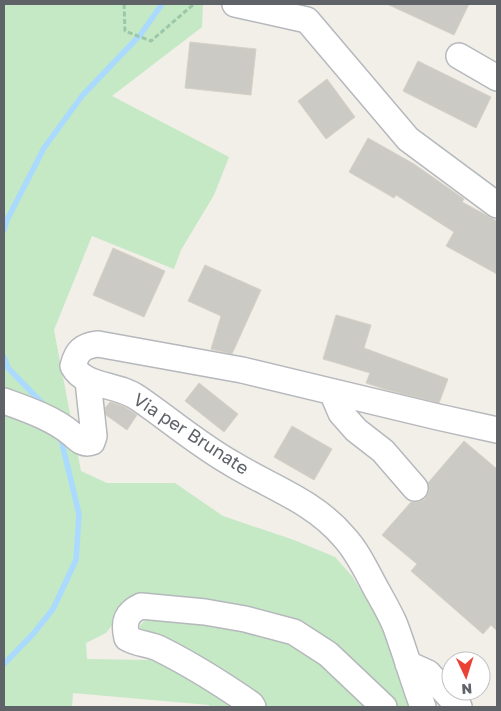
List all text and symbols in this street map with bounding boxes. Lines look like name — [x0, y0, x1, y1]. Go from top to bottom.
street label: Via per Brunate — [130, 388, 253, 479]
north arrow — [441, 651, 491, 701]
text: N — [461, 681, 473, 698]

